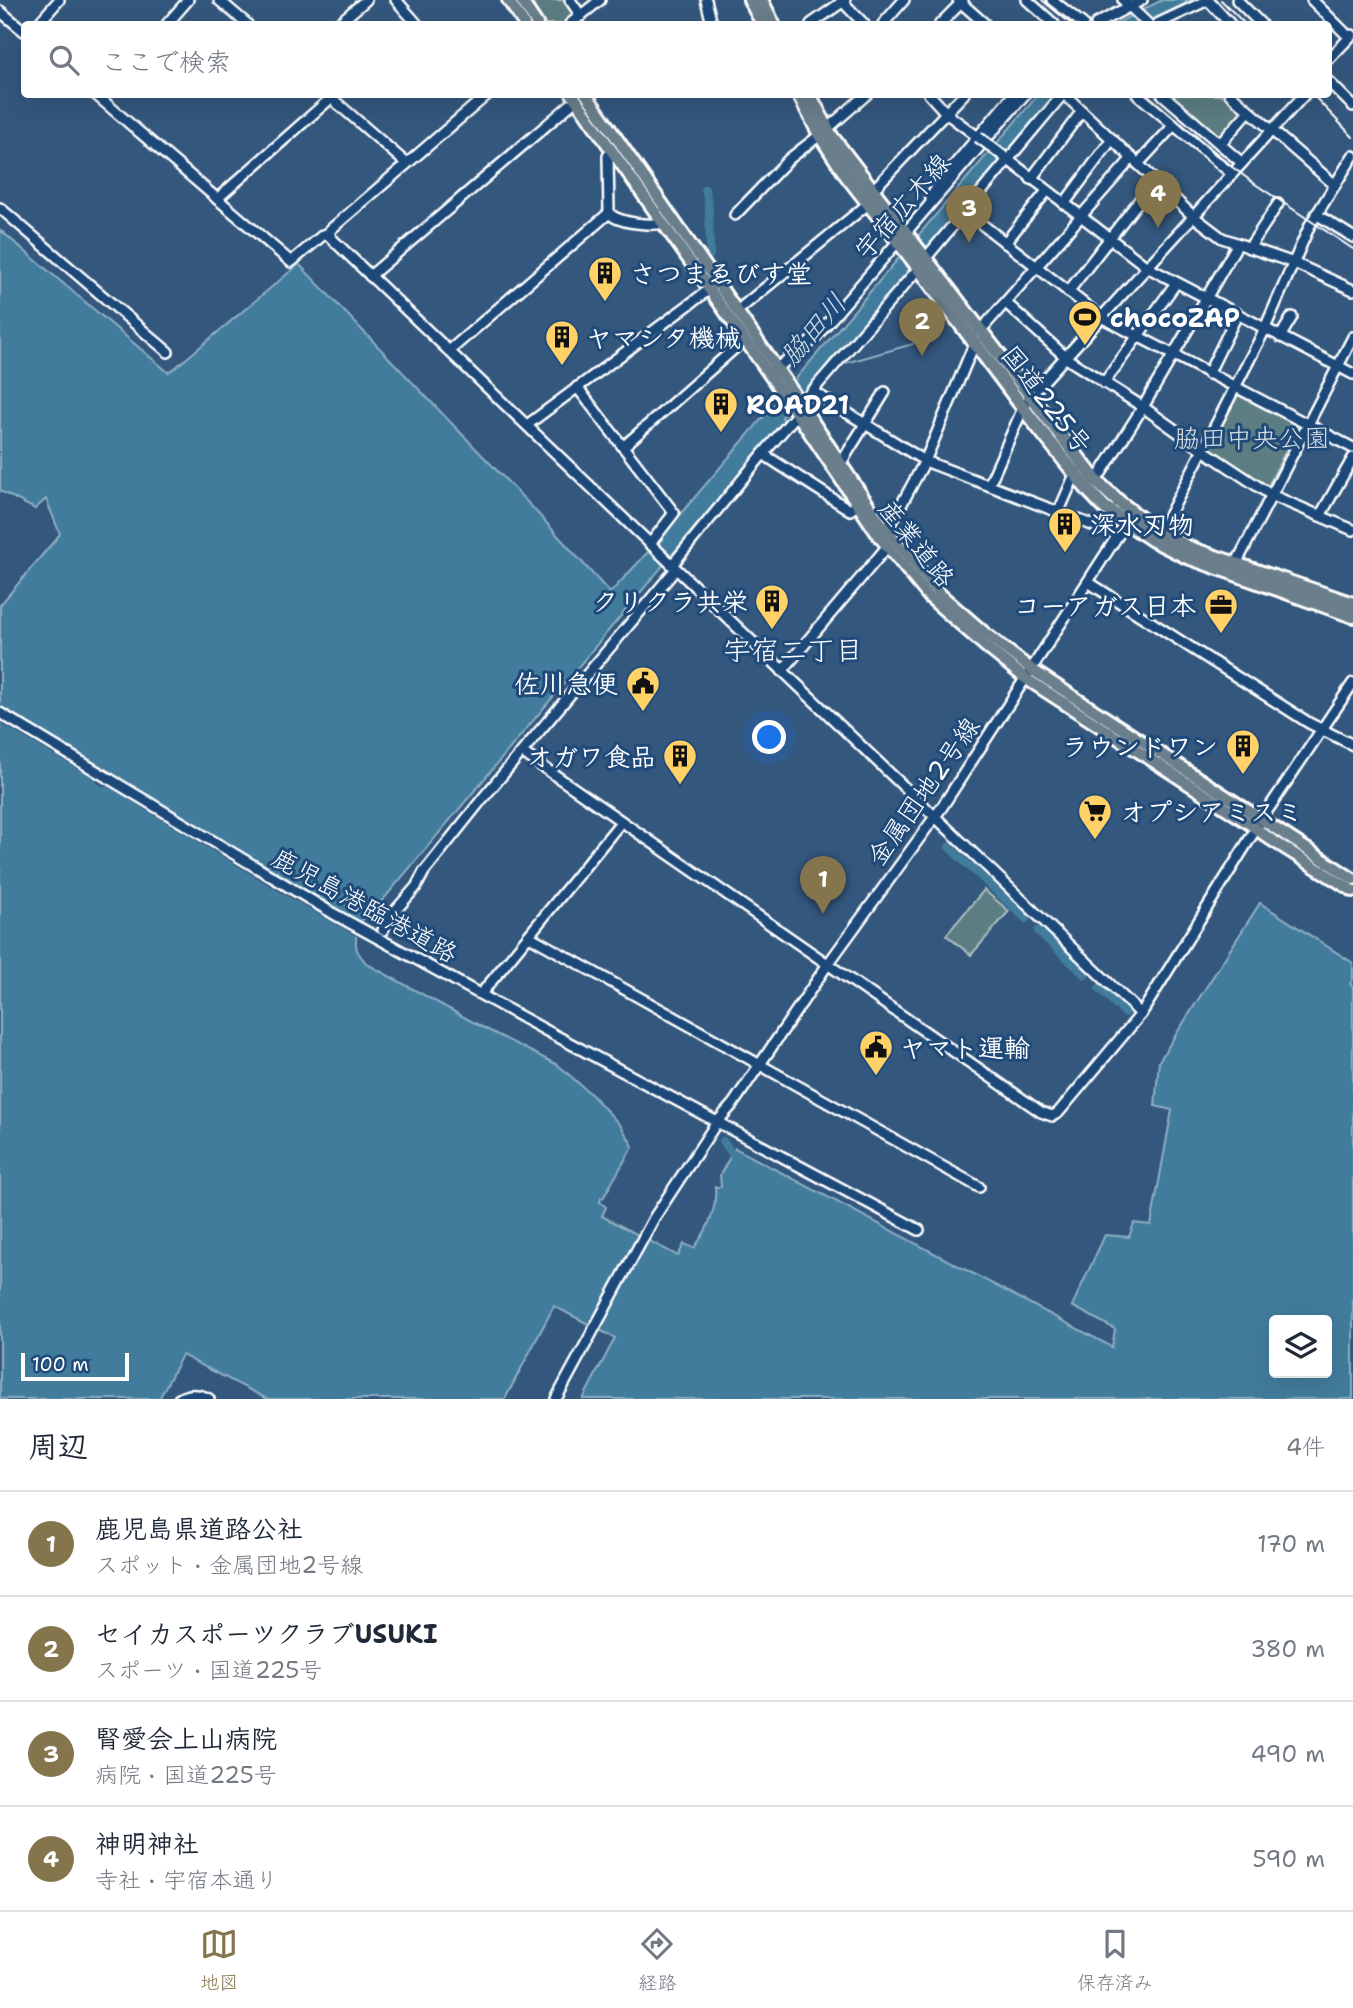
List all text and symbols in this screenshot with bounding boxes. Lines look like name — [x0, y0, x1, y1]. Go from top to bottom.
search box — [21, 21, 1332, 98]
icon: search — [45, 41, 83, 79]
text: ここで検索 — [101, 44, 231, 79]
street label: 宇宿広木線 — [846, 145, 958, 267]
pin: 4 — [1135, 170, 1181, 228]
pin: 3 — [946, 185, 992, 243]
building icon: さつまゑびす堂 — [586, 254, 624, 303]
place label: さつまゑびす堂 — [630, 256, 812, 291]
water label: 脇田川 — [771, 285, 855, 373]
pin: 2 — [899, 298, 945, 356]
sports icon: chocoZAP — [1066, 298, 1104, 347]
place label: chocoZAP — [1110, 300, 1240, 335]
building icon: ヤマシタ機械 — [543, 318, 581, 367]
place label: ヤマシタ機械 — [586, 320, 741, 355]
street label: 国道225号 — [994, 338, 1100, 460]
building icon: ROAD21 — [702, 385, 740, 434]
place label: ROAD21 — [746, 387, 849, 422]
park label: 脇田中央公園 — [1174, 420, 1330, 455]
street label: 産業道路 — [871, 492, 963, 594]
building icon: 深水刃物 — [1046, 505, 1084, 554]
place label: 深水刃物 — [1090, 507, 1194, 542]
building icon: クリクラ共栄 — [753, 582, 791, 631]
place label: クリクラ共栄 — [592, 584, 748, 619]
office icon: コーアガス日本 — [1202, 586, 1240, 635]
place label: コーアガス日本 — [1014, 588, 1196, 623]
district label: 宇宿二丁目 — [723, 631, 863, 669]
public building icon: 佐川急便 — [624, 664, 662, 713]
place label: 佐川急便 — [514, 666, 618, 701]
street label: 金属団地2号線 — [859, 710, 987, 872]
your location — [752, 720, 786, 754]
building icon: ラウンドワン — [1224, 727, 1262, 776]
place label: ラウンドワン — [1062, 729, 1218, 764]
building icon: オガワ食品 — [661, 737, 699, 786]
place label: オガワ食品 — [526, 739, 656, 774]
supermarket icon: オプシアミスミ — [1076, 792, 1114, 841]
place label: オプシアミスミ — [1120, 794, 1303, 829]
street label: 鹿児島港臨港道路 — [266, 839, 464, 971]
pin: 1 — [800, 856, 846, 914]
public building icon: ヤマト運輸 — [857, 1028, 895, 1077]
place label: ヤマト運輸 — [900, 1030, 1030, 1065]
map controls — [1269, 1315, 1332, 1378]
button: layers — [1269, 1315, 1332, 1378]
scale bar — [21, 1350, 130, 1382]
text: 100 m — [32, 1352, 89, 1377]
text: 周辺 — [28, 1426, 88, 1467]
text: 4件 — [1286, 1432, 1325, 1462]
text: 鹿児島県道路公社 — [95, 1511, 303, 1546]
text: 1 — [46, 1529, 56, 1559]
text: 170 m — [1257, 1529, 1325, 1559]
text: スポット · 金属団地2号線 — [95, 1550, 363, 1580]
text: セイカスポーツクラブUSUKI — [95, 1616, 437, 1651]
text: 2 — [43, 1634, 59, 1664]
text: 380 m — [1250, 1634, 1325, 1664]
text: スポーツ · 国道225号 — [95, 1655, 322, 1685]
text: 腎愛会上山病院 — [95, 1721, 277, 1756]
text: 3 — [43, 1739, 59, 1769]
text: 490 m — [1250, 1739, 1325, 1769]
text: 病院 · 国道225号 — [95, 1760, 277, 1790]
text: 神明神社 — [95, 1826, 199, 1861]
text: 4 — [43, 1844, 59, 1874]
text: 590 m — [1252, 1844, 1325, 1874]
text: 寺社 · 宇宿本通り — [95, 1865, 278, 1895]
tab: 地図 — [200, 1925, 238, 1995]
tab: 経路 — [638, 1925, 677, 1995]
tab: 保存済み — [1077, 1925, 1153, 1995]

